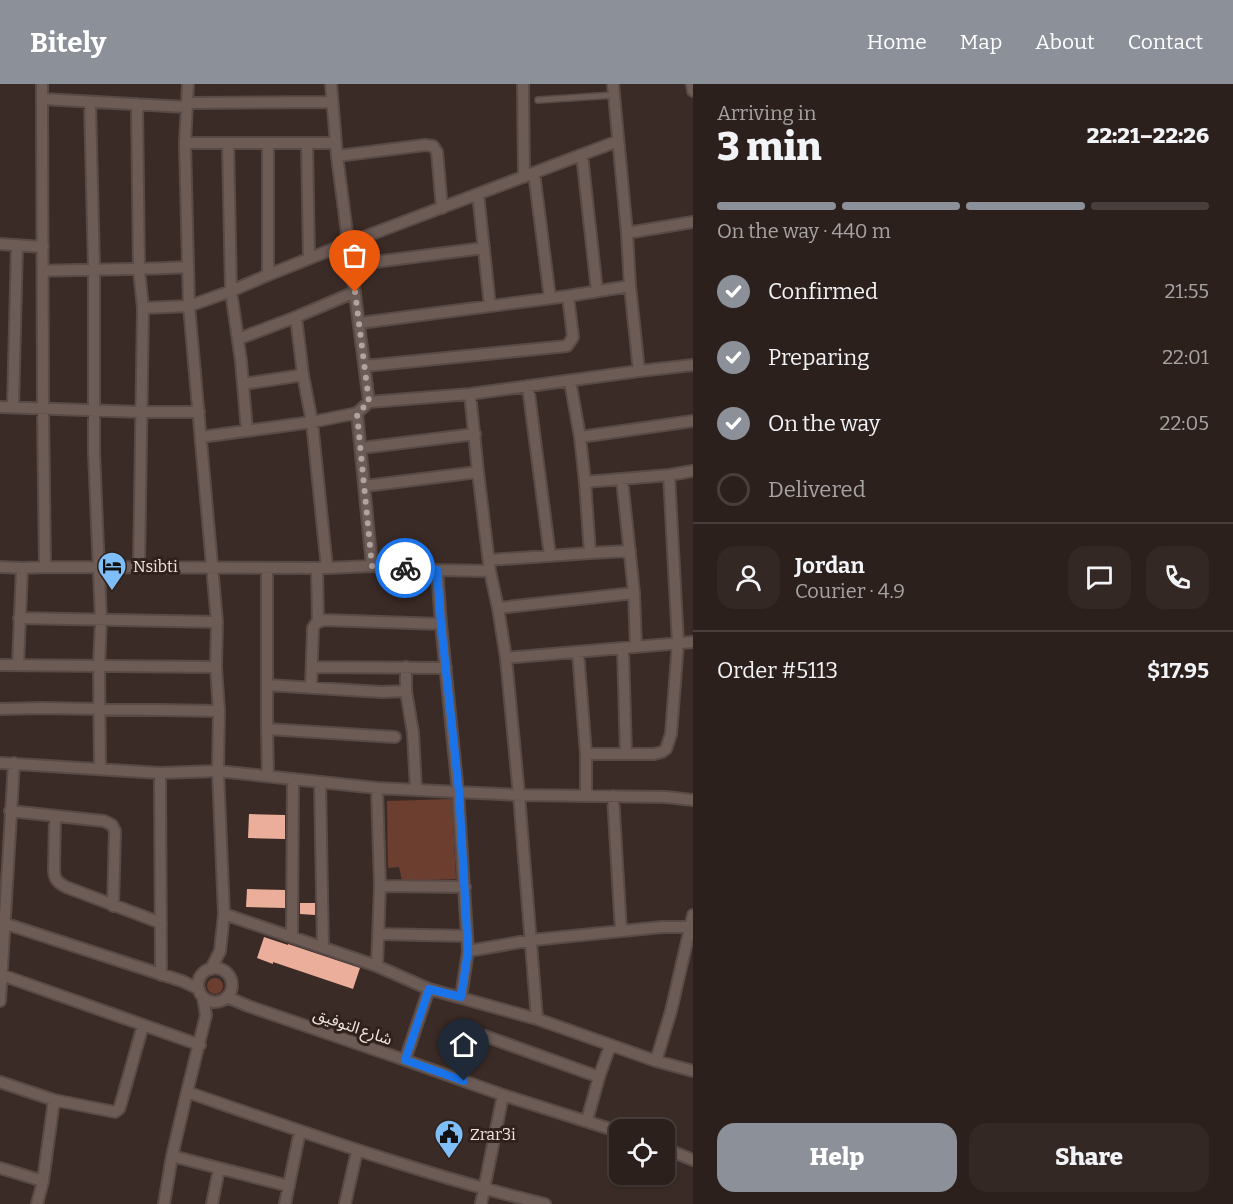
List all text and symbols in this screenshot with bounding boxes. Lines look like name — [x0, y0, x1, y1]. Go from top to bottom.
text: Bitely — [30, 26, 106, 59]
text: Home — [867, 29, 927, 55]
text: Map — [960, 29, 1002, 55]
text: About — [1035, 29, 1095, 55]
text: Contact — [1128, 29, 1203, 55]
text: Arriving in — [717, 101, 816, 125]
text: 22:21–22:26 — [1087, 122, 1209, 149]
text: 3 min — [717, 124, 822, 170]
text: On the way · 440 m — [717, 219, 891, 243]
pin — [329, 230, 380, 292]
icon: bag — [338, 239, 371, 272]
icon: check — [717, 275, 750, 308]
text: Confirmed — [768, 278, 878, 305]
text: 21:55 — [1164, 279, 1209, 303]
icon: check — [717, 341, 750, 374]
text: Preparing — [768, 344, 870, 371]
text: 22:01 — [1162, 345, 1209, 369]
icon: check — [717, 407, 750, 440]
text: On the way — [768, 410, 880, 437]
text: 22:05 — [1160, 411, 1209, 435]
text: Delivered — [768, 476, 866, 503]
courier — [375, 538, 435, 598]
button: person — [717, 546, 780, 609]
button: chat — [1068, 546, 1131, 609]
button: phone — [1146, 546, 1209, 609]
hotel icon: Nsibti — [96, 550, 128, 592]
icon: bike — [389, 552, 422, 585]
text: Jordan — [795, 552, 865, 579]
place label: Nsibti — [133, 557, 178, 576]
text: Courier · 4.9 — [795, 579, 905, 603]
text: Order #5113 — [717, 657, 838, 684]
text: $17.95 — [1147, 657, 1209, 684]
street label: شارع التوفيق — [310, 1004, 395, 1052]
pin — [438, 1019, 489, 1081]
icon: home — [447, 1028, 480, 1061]
public building icon: Zrar3i — [433, 1118, 465, 1160]
map controls — [609, 1119, 675, 1185]
button: locate — [609, 1119, 675, 1185]
button: Help — [717, 1123, 957, 1192]
button: Share — [969, 1123, 1209, 1192]
place label: Zrar3i — [470, 1125, 516, 1144]

